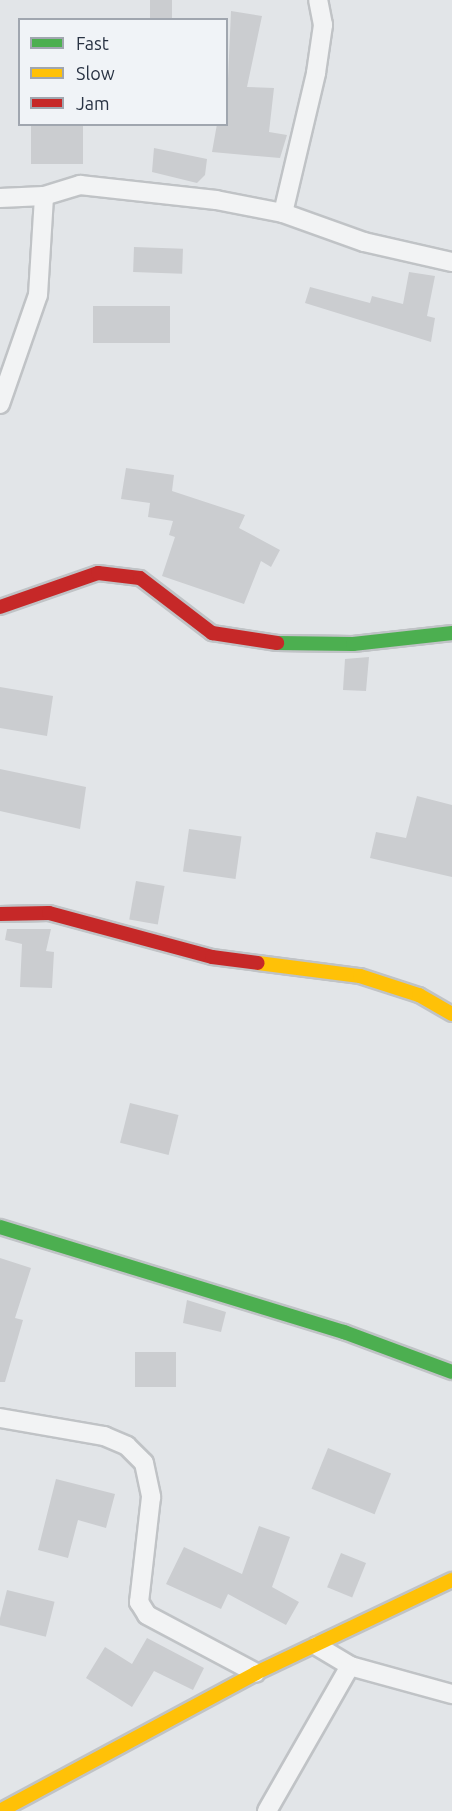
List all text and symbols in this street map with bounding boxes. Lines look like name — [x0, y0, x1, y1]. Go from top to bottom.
legend — [18, 18, 228, 126]
text: Fast — [76, 33, 109, 53]
text: Slow — [76, 63, 115, 83]
text: Jam — [76, 93, 110, 113]

